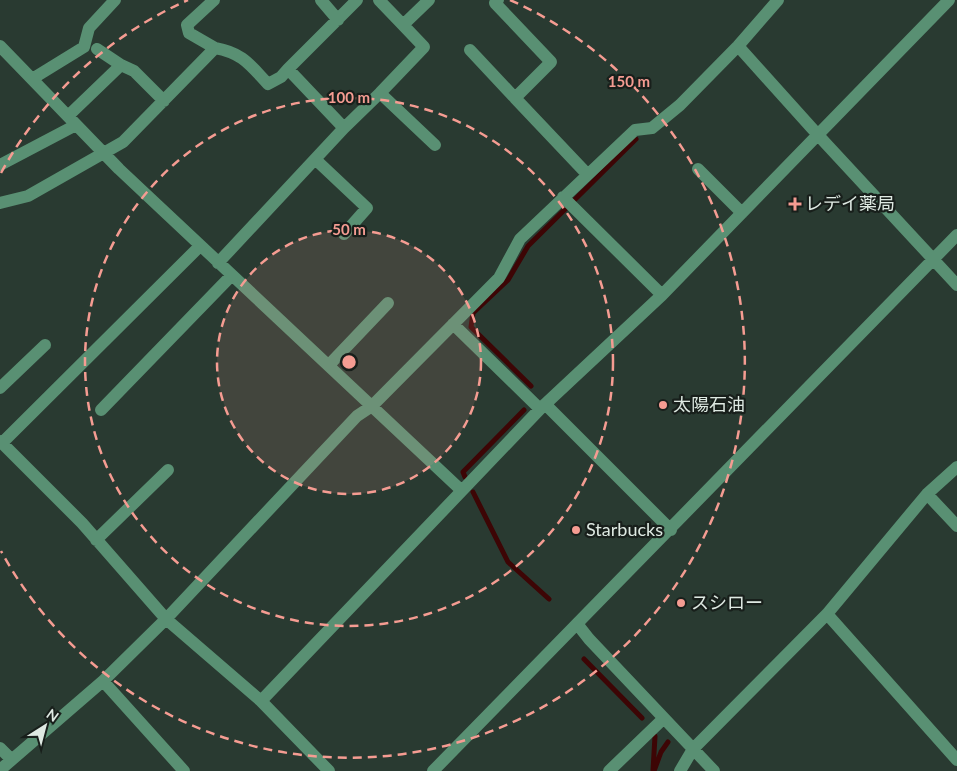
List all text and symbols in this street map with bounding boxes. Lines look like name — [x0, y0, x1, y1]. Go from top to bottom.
text: 150 m — [608, 72, 650, 90]
text: 100 m — [328, 88, 370, 106]
place label: レデイ薬局 — [805, 192, 895, 214]
marker: レデイ薬局 — [789, 198, 801, 210]
text: 50 m — [332, 220, 366, 238]
centre of rings — [340, 353, 358, 371]
place label: 太陽石油 — [673, 393, 745, 415]
marker: 太陽石油 — [657, 399, 669, 411]
place label: Starbucks — [586, 518, 663, 540]
marker: Starbucks — [570, 524, 582, 536]
place label: スシロー — [691, 591, 763, 613]
marker: スシロー — [675, 597, 687, 609]
north arrow — [20, 701, 70, 751]
text: N — [44, 705, 62, 725]

